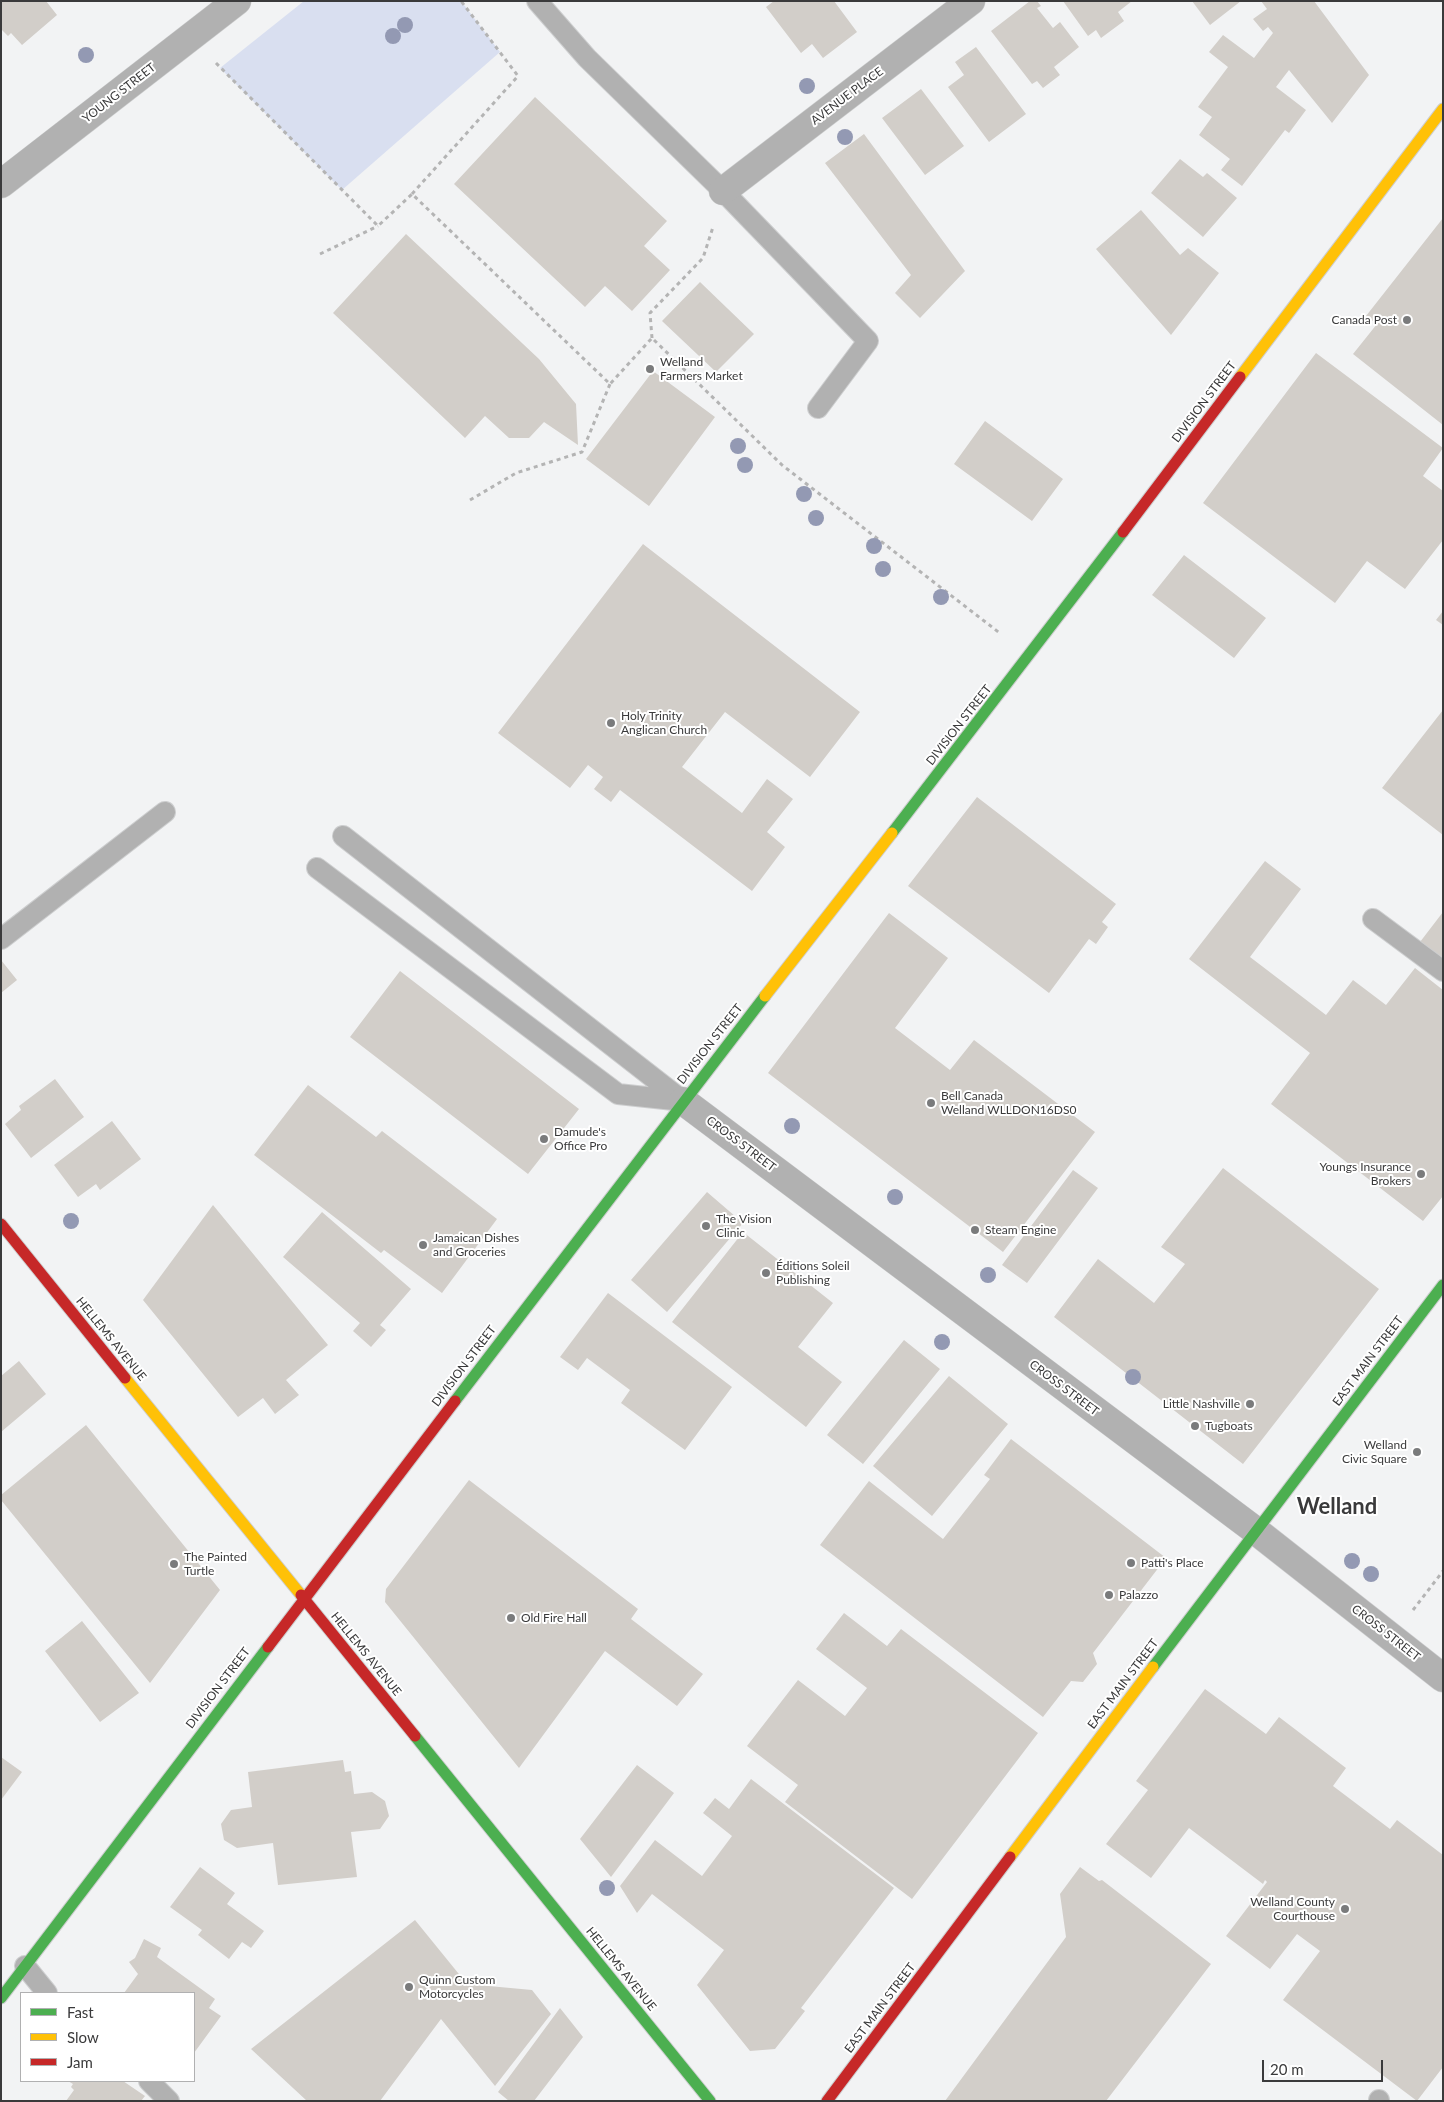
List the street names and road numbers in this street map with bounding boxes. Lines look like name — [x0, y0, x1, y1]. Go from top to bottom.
street label: YOUNG STREET — [80, 60, 158, 126]
street label: AVENUE PLACE — [808, 64, 886, 128]
street label: DIVISION STREET — [1169, 359, 1239, 445]
street label: DIVISION STREET — [923, 682, 995, 768]
street label: DIVISION STREET — [674, 1001, 746, 1087]
street label: CROSS STREET — [703, 1113, 779, 1175]
street label: HELLEMS AVENUE — [73, 1294, 149, 1384]
street label: EAST MAIN STREET — [1330, 1313, 1406, 1409]
street label: DIVISION STREET — [429, 1323, 499, 1409]
street label: CROSS STREET — [1026, 1357, 1102, 1419]
street label: CROSS STREET — [1349, 1602, 1423, 1664]
street label: HELLEMS AVENUE — [328, 1609, 404, 1699]
street label: EAST MAIN STREET — [1085, 1636, 1161, 1732]
street label: DIVISION STREET — [183, 1645, 253, 1731]
street label: HELLEMS AVENUE — [583, 1924, 659, 2014]
street label: EAST MAIN STREET — [842, 1960, 918, 2056]

